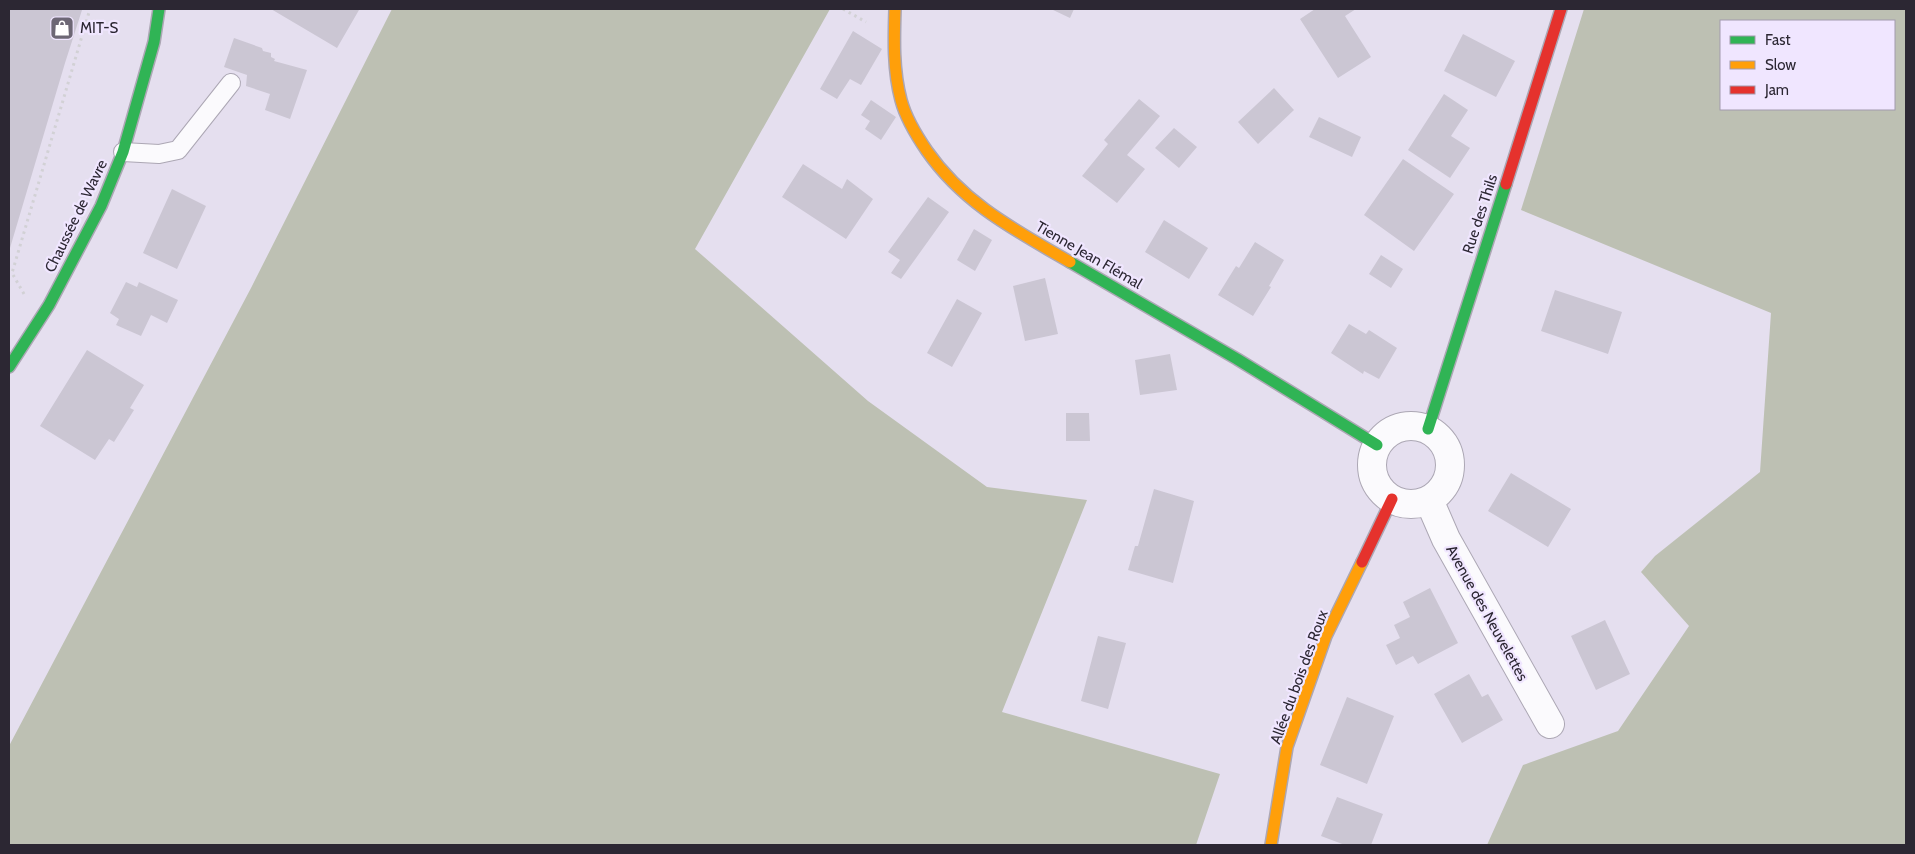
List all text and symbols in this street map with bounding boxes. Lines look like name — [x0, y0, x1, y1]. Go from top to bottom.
shop icon: MIT-S — [49, 15, 75, 41]
place label: MIT-S — [80, 19, 118, 37]
legend — [1720, 20, 1895, 110]
text: Fast — [1765, 31, 1790, 49]
text: Slow — [1765, 56, 1796, 74]
text: Jam — [1764, 81, 1789, 99]
street label: Chaussée de Wavre — [41, 156, 111, 275]
street label: Rue des Thils — [1459, 172, 1501, 256]
street label: Tienne Jean Flémal — [1033, 217, 1146, 293]
street label: Avenue des Neuvelettes — [1442, 542, 1532, 684]
street label: Allée du bois des Roux — [1266, 608, 1332, 746]

